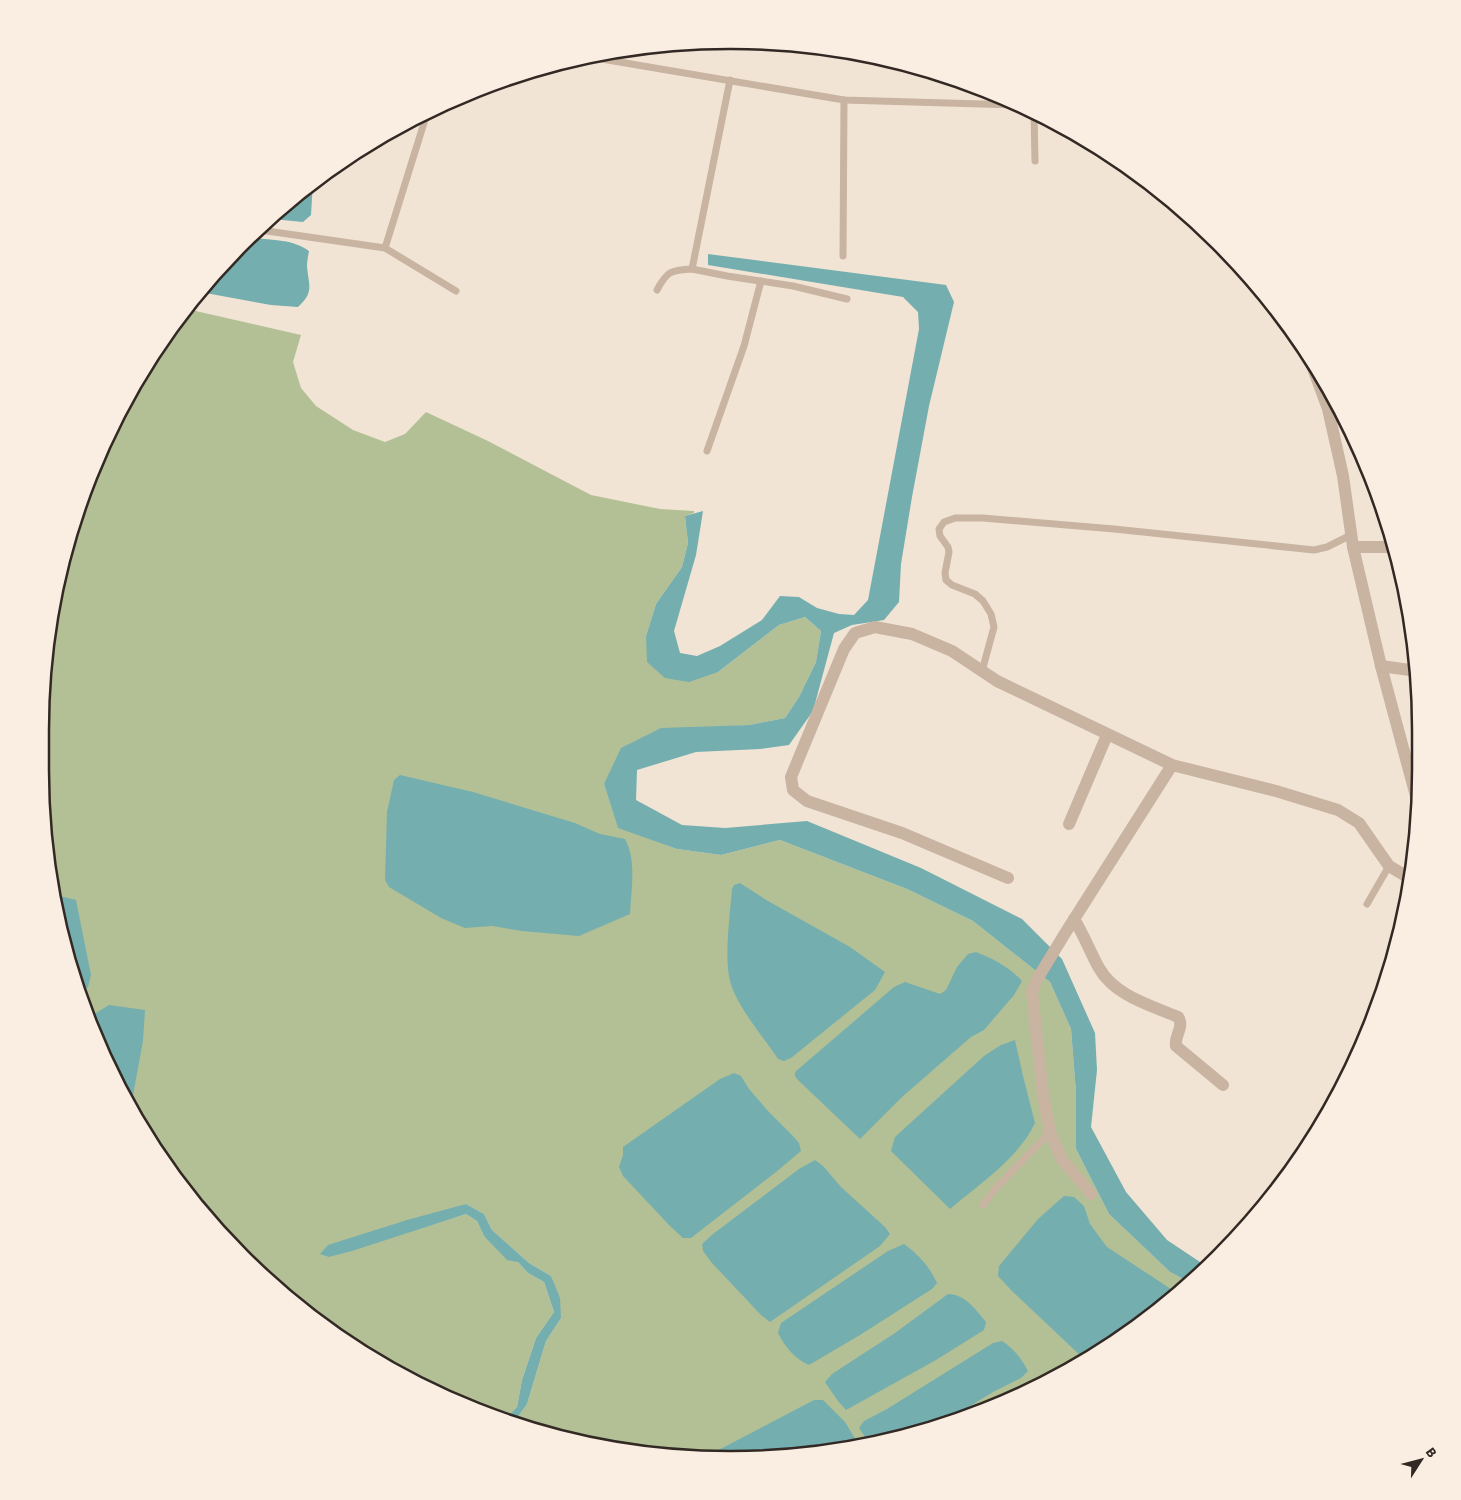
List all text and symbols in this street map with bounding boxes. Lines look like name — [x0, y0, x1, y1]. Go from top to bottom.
north arrow — [1396, 1435, 1446, 1485]
text: B — [1420, 1444, 1442, 1463]

